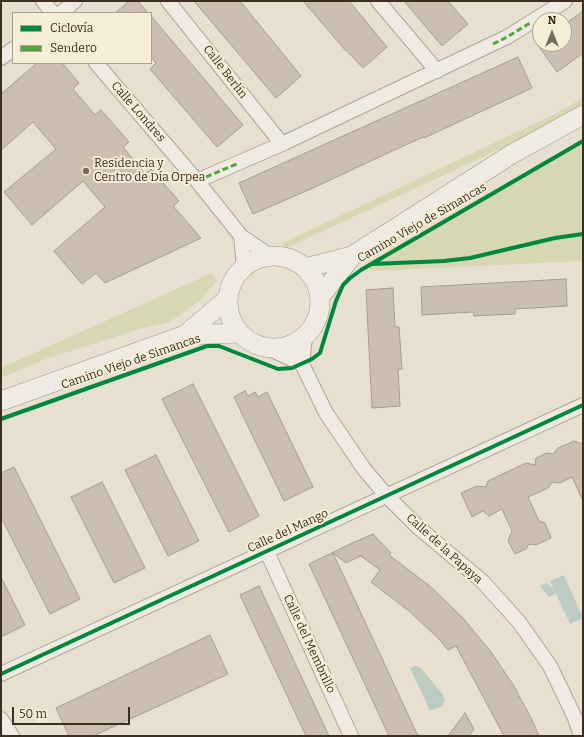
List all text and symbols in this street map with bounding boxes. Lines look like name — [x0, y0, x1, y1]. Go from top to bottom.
legend — [12, 12, 152, 64]
north arrow — [532, 12, 572, 52]
text: N — [548, 14, 556, 27]
text: Ciclovía — [50, 21, 93, 35]
text: Sendero — [50, 41, 97, 55]
street label: Calle Berlín — [200, 42, 250, 102]
street label: Calle Londres — [108, 79, 168, 145]
place label: Residencia y Centro de Día Orpea — [94, 157, 205, 185]
marker: Residencia y Centro de Día Orpea — [81, 166, 91, 176]
street label: Camino Viejo de Simancas — [355, 180, 489, 266]
street label: Camino Viejo de Simancas — [59, 331, 203, 393]
street label: Calle del Mango — [245, 506, 331, 556]
street label: Calle de la Papaya — [403, 511, 485, 587]
street label: Calle del Membrillo — [280, 592, 338, 696]
scale bar — [14, 699, 132, 725]
text: 50 m — [19, 707, 47, 721]

